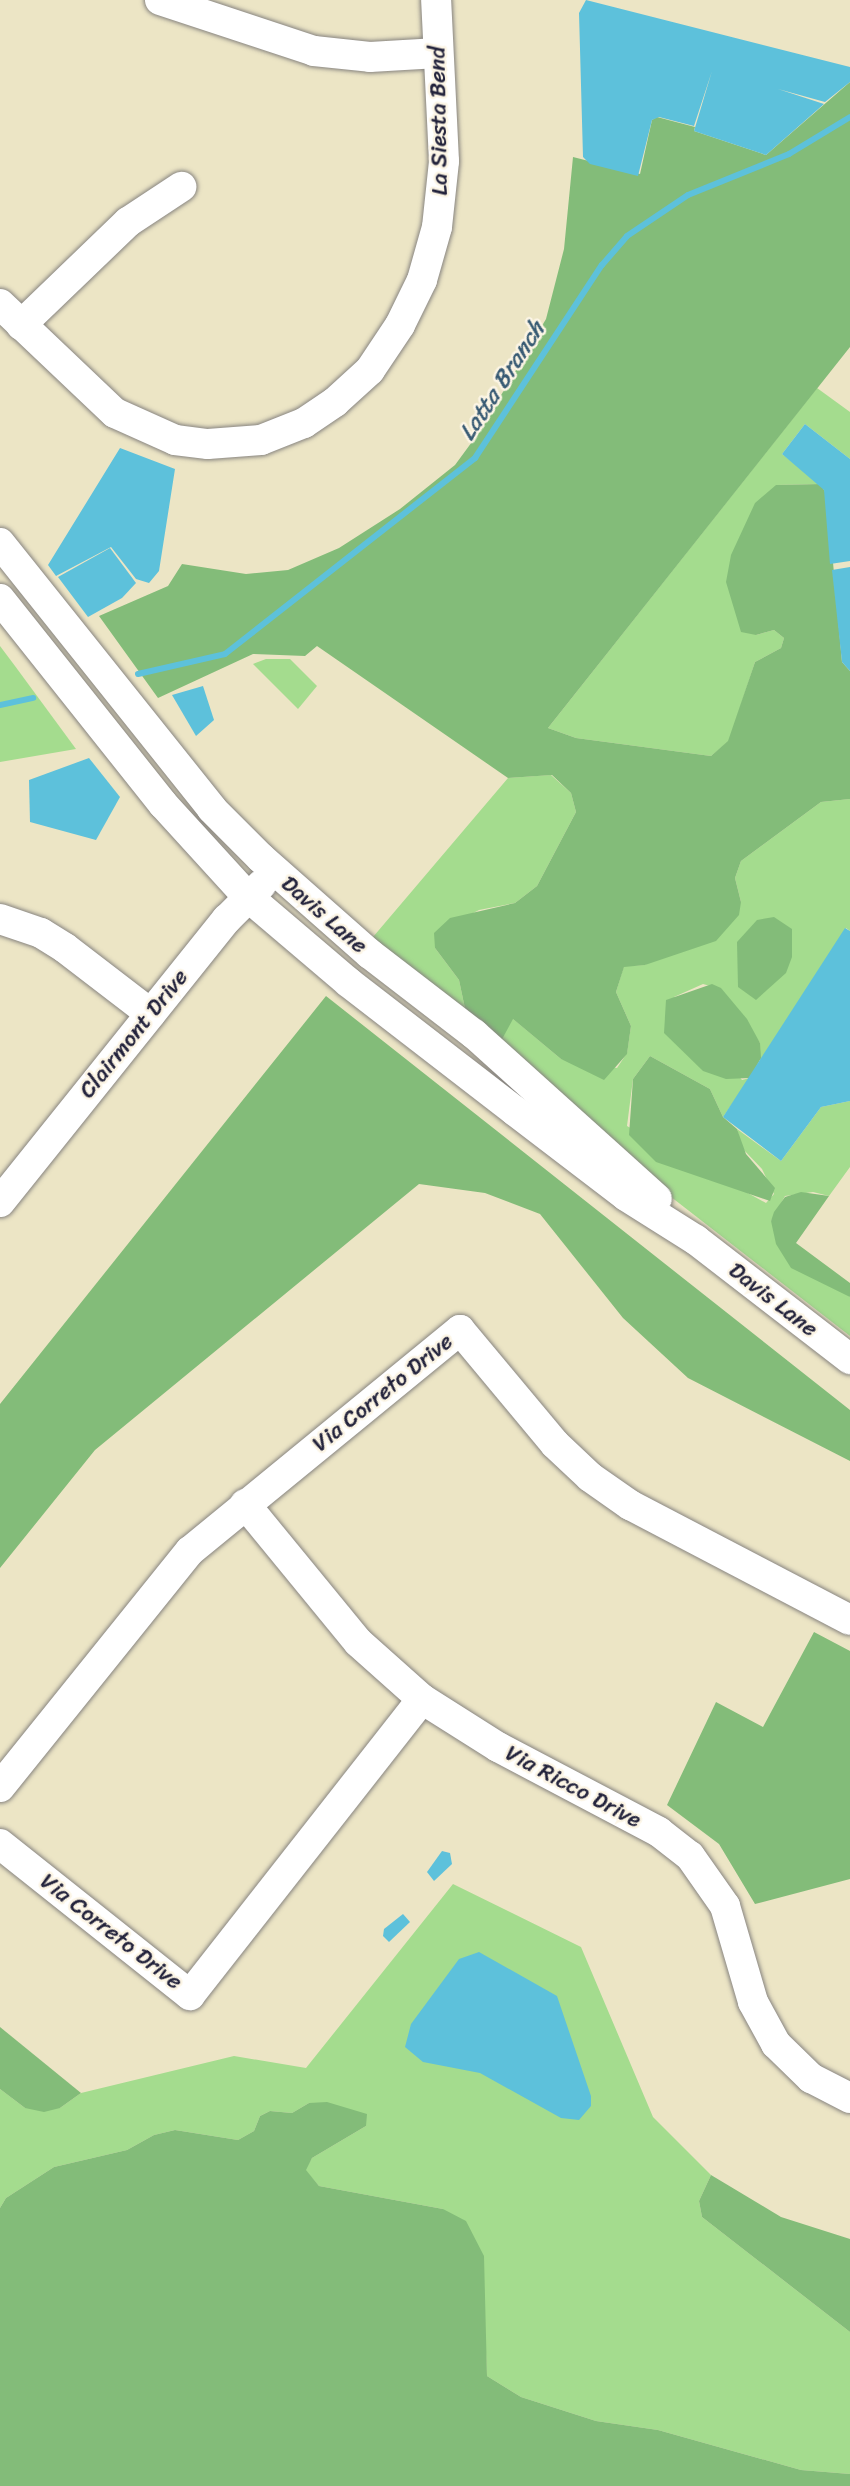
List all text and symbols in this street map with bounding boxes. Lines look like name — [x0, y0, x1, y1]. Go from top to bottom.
street label: La Siesta Bend — [424, 46, 454, 196]
water label: Latta Branch — [453, 316, 551, 446]
street label: Davis Lane — [275, 870, 373, 960]
street label: Clairmont Drive — [74, 964, 194, 1104]
street label: Davis Lane — [723, 1257, 823, 1343]
street label: Via Correto Drive — [307, 1328, 459, 1458]
street label: Via Ricco Drive — [500, 1739, 646, 1835]
street label: Via Correto Drive — [34, 1868, 188, 1996]

